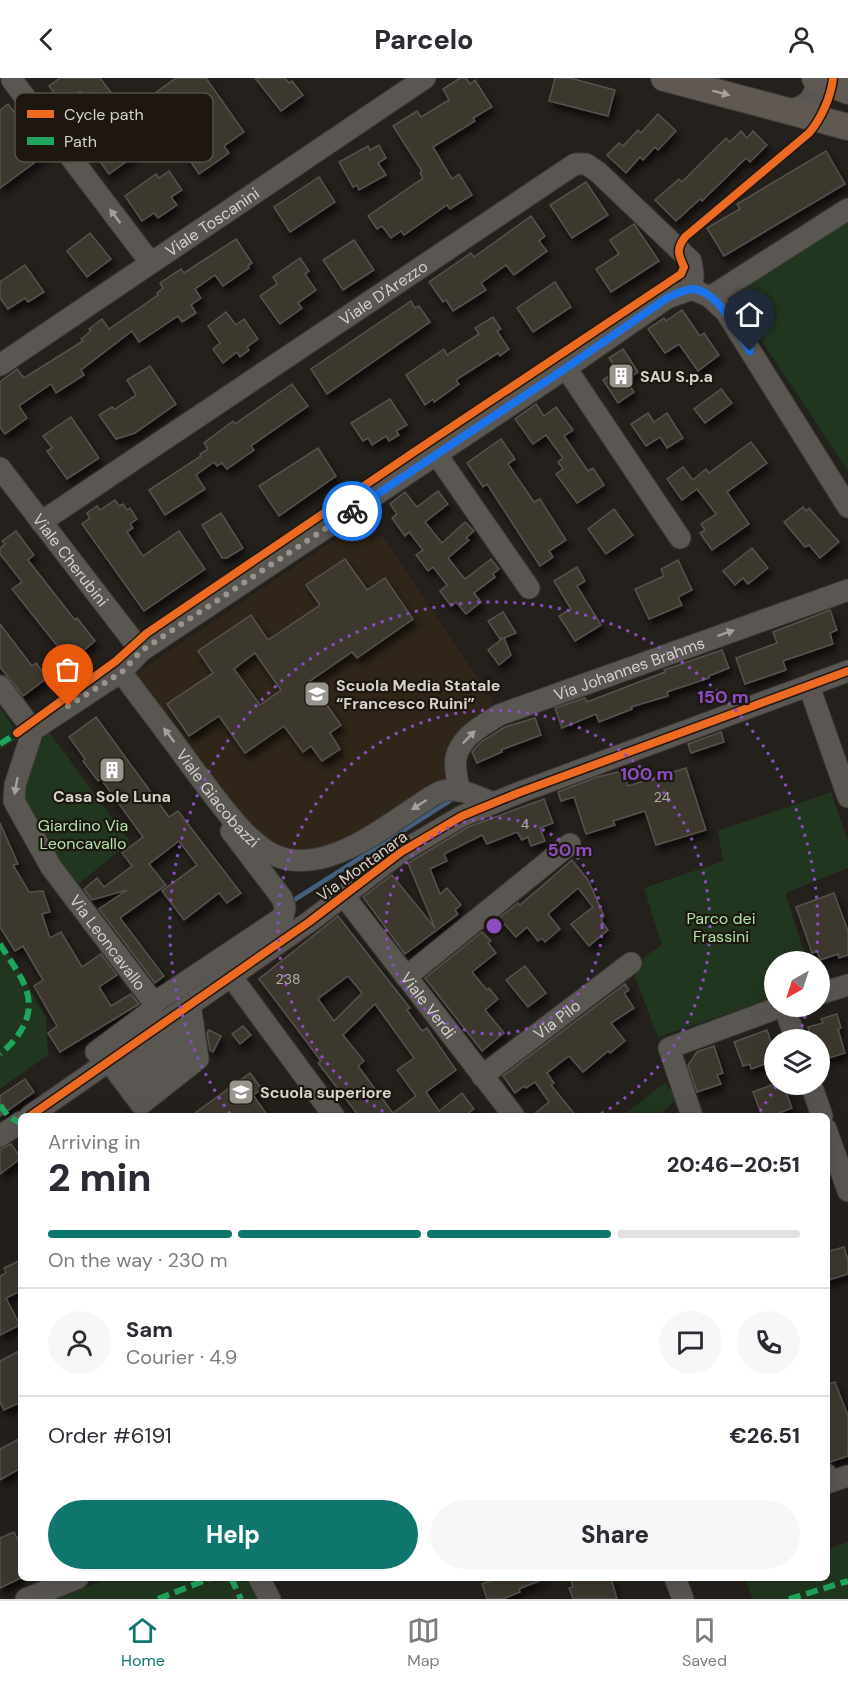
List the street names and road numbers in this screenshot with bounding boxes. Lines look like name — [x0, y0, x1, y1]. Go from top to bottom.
street label: Viale Toscanini — [161, 182, 263, 261]
street label: Viale D'Arezzo — [335, 255, 432, 330]
street label: Viale Cherubini — [28, 509, 113, 611]
street label: Via Johannes Brahms — [551, 632, 707, 705]
street label: Viale Giacobazzi — [172, 745, 264, 852]
street label: Via Montanara — [312, 826, 412, 906]
street label: Via Leoncavallo — [65, 890, 151, 994]
street label: Viale Verdi — [396, 968, 461, 1043]
street label: Via Pilo — [529, 995, 585, 1044]

